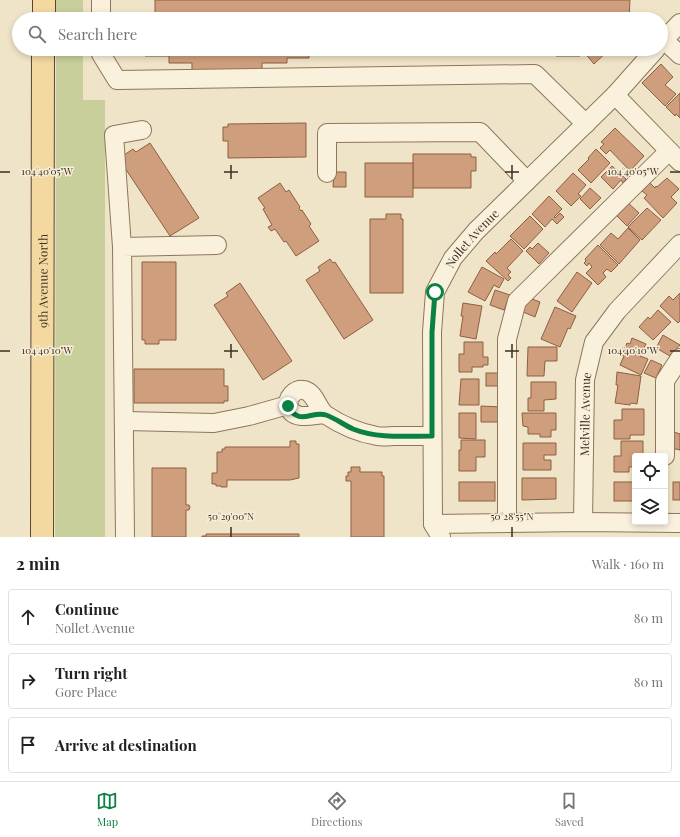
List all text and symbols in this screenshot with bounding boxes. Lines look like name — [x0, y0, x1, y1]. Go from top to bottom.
search box — [12, 12, 668, 56]
icon: search — [26, 23, 48, 45]
text: Search here — [58, 24, 137, 44]
text: 104°40'05"W — [21, 164, 74, 178]
text: 104°40'05"W — [607, 164, 660, 178]
street label: Nollet Avenue — [441, 205, 502, 270]
street label: 9th Avenue North — [34, 234, 51, 328]
route start — [426, 283, 444, 301]
text: 104°40'10"W — [21, 343, 73, 357]
text: 104°40'10"W — [607, 343, 659, 357]
street label: Melville Avenue — [576, 370, 595, 456]
route end — [279, 397, 297, 415]
map controls — [632, 453, 668, 525]
button: locate — [632, 453, 668, 489]
button: layers — [632, 489, 668, 525]
text: 50°29'00"N — [208, 509, 254, 523]
text: 50°28'55"N — [490, 509, 534, 523]
text: 2 min — [16, 552, 60, 574]
text: Walk · 160 m — [592, 555, 664, 572]
text: Continue — [55, 599, 119, 619]
icon: ahead — [17, 606, 39, 628]
text: 80 m — [634, 609, 663, 626]
text: Nollet Avenue — [55, 619, 135, 636]
text: Turn right — [55, 663, 128, 683]
icon: right — [17, 670, 39, 692]
text: 80 m — [634, 673, 663, 690]
text: Gore Place — [55, 683, 117, 700]
icon: arrive — [17, 734, 39, 756]
text: Arrive at destination — [55, 735, 197, 755]
tab: Map — [96, 790, 118, 829]
tab: Directions — [311, 790, 362, 829]
tab: Saved — [555, 790, 584, 829]

